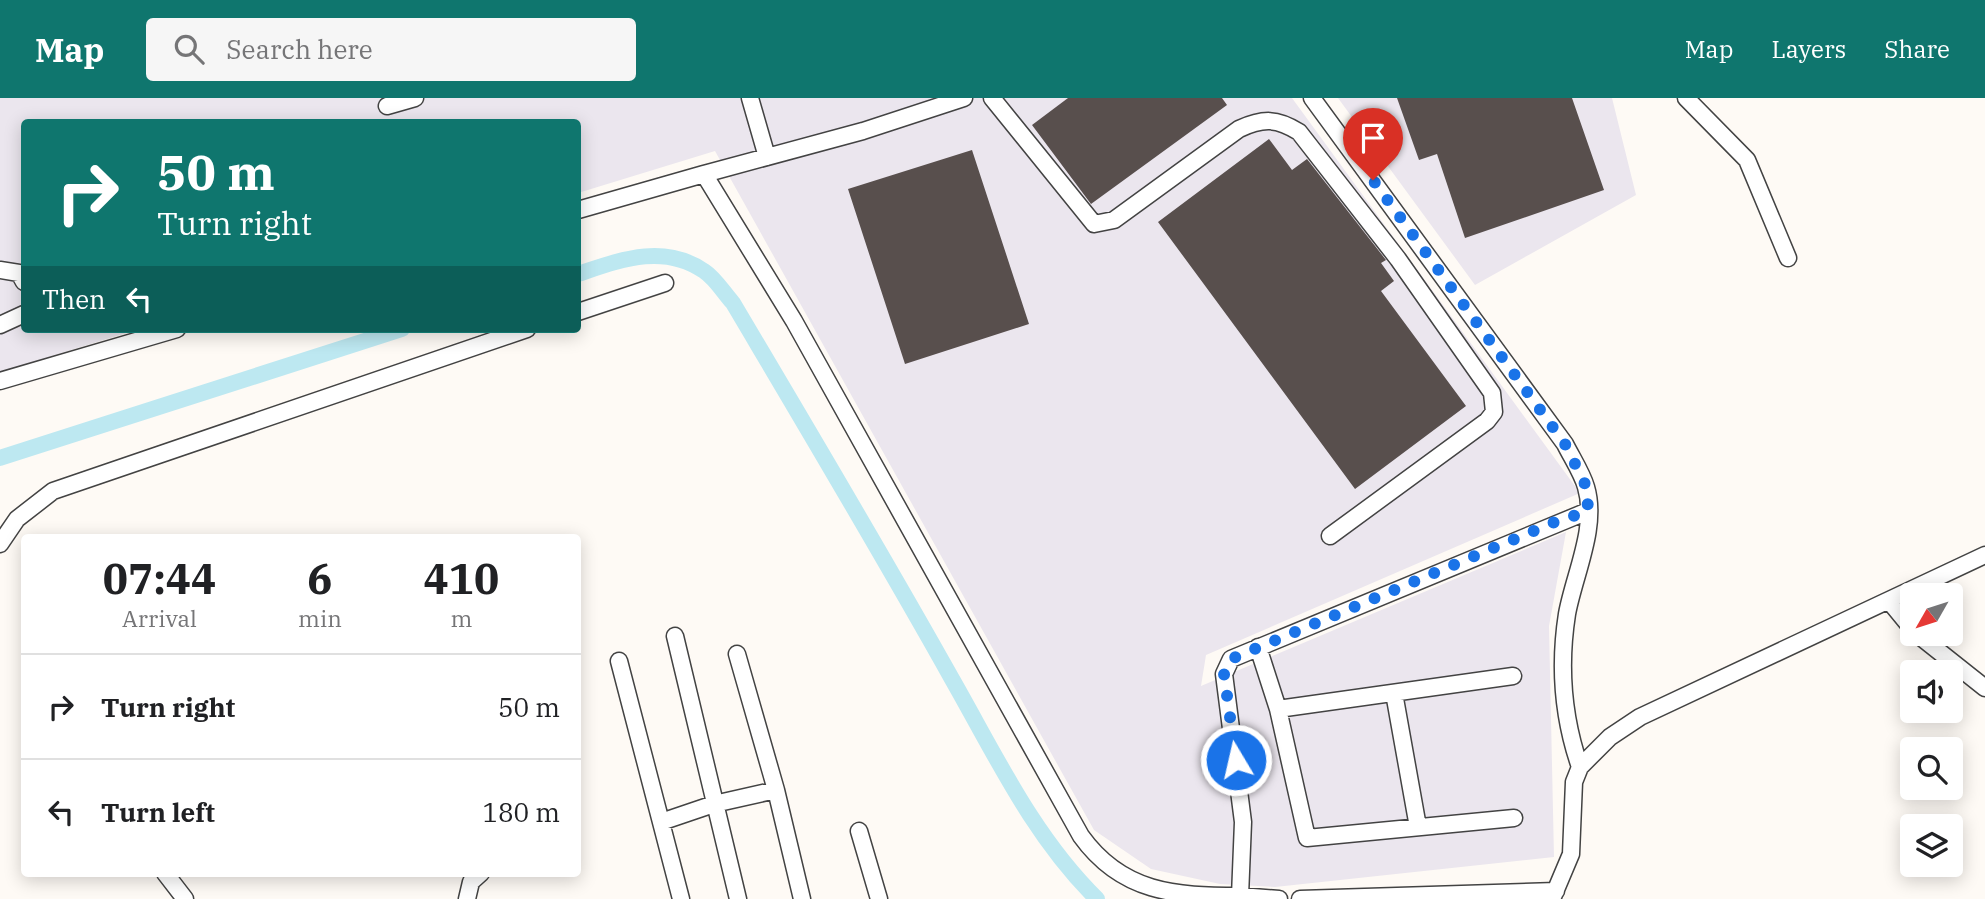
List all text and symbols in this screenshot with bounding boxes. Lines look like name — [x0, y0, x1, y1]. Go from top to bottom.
search box — [146, 18, 636, 81]
text: Map — [35, 28, 104, 71]
icon: search — [170, 30, 208, 68]
text: Search here — [226, 32, 373, 66]
text: Map — [1685, 33, 1733, 65]
text: Layers — [1771, 33, 1846, 65]
text: Share — [1884, 33, 1950, 65]
pin — [1343, 108, 1403, 180]
icon: arrive — [1354, 119, 1392, 157]
text: 50 m — [157, 140, 275, 203]
icon: right — [42, 147, 133, 238]
text: Turn right — [157, 202, 312, 244]
icon: left — [120, 280, 158, 318]
text: Then — [42, 282, 106, 316]
text: 07:44 — [103, 551, 216, 606]
text: 6 — [307, 551, 333, 606]
text: 410 — [424, 551, 499, 606]
north arrow — [1900, 583, 1964, 646]
map controls — [1900, 583, 1963, 877]
text: Arrival — [122, 603, 197, 633]
text: min — [298, 603, 342, 633]
text: m — [450, 603, 472, 633]
button: sound — [1900, 660, 1963, 723]
icon: right — [42, 688, 80, 726]
text: Turn right — [101, 690, 235, 724]
text: 50 m — [498, 690, 560, 724]
position arrow — [1199, 723, 1273, 797]
button: search — [1900, 737, 1963, 800]
icon: left — [42, 793, 80, 831]
text: Turn left — [101, 795, 215, 829]
text: 180 m — [482, 795, 560, 829]
button: layers — [1900, 814, 1963, 877]

